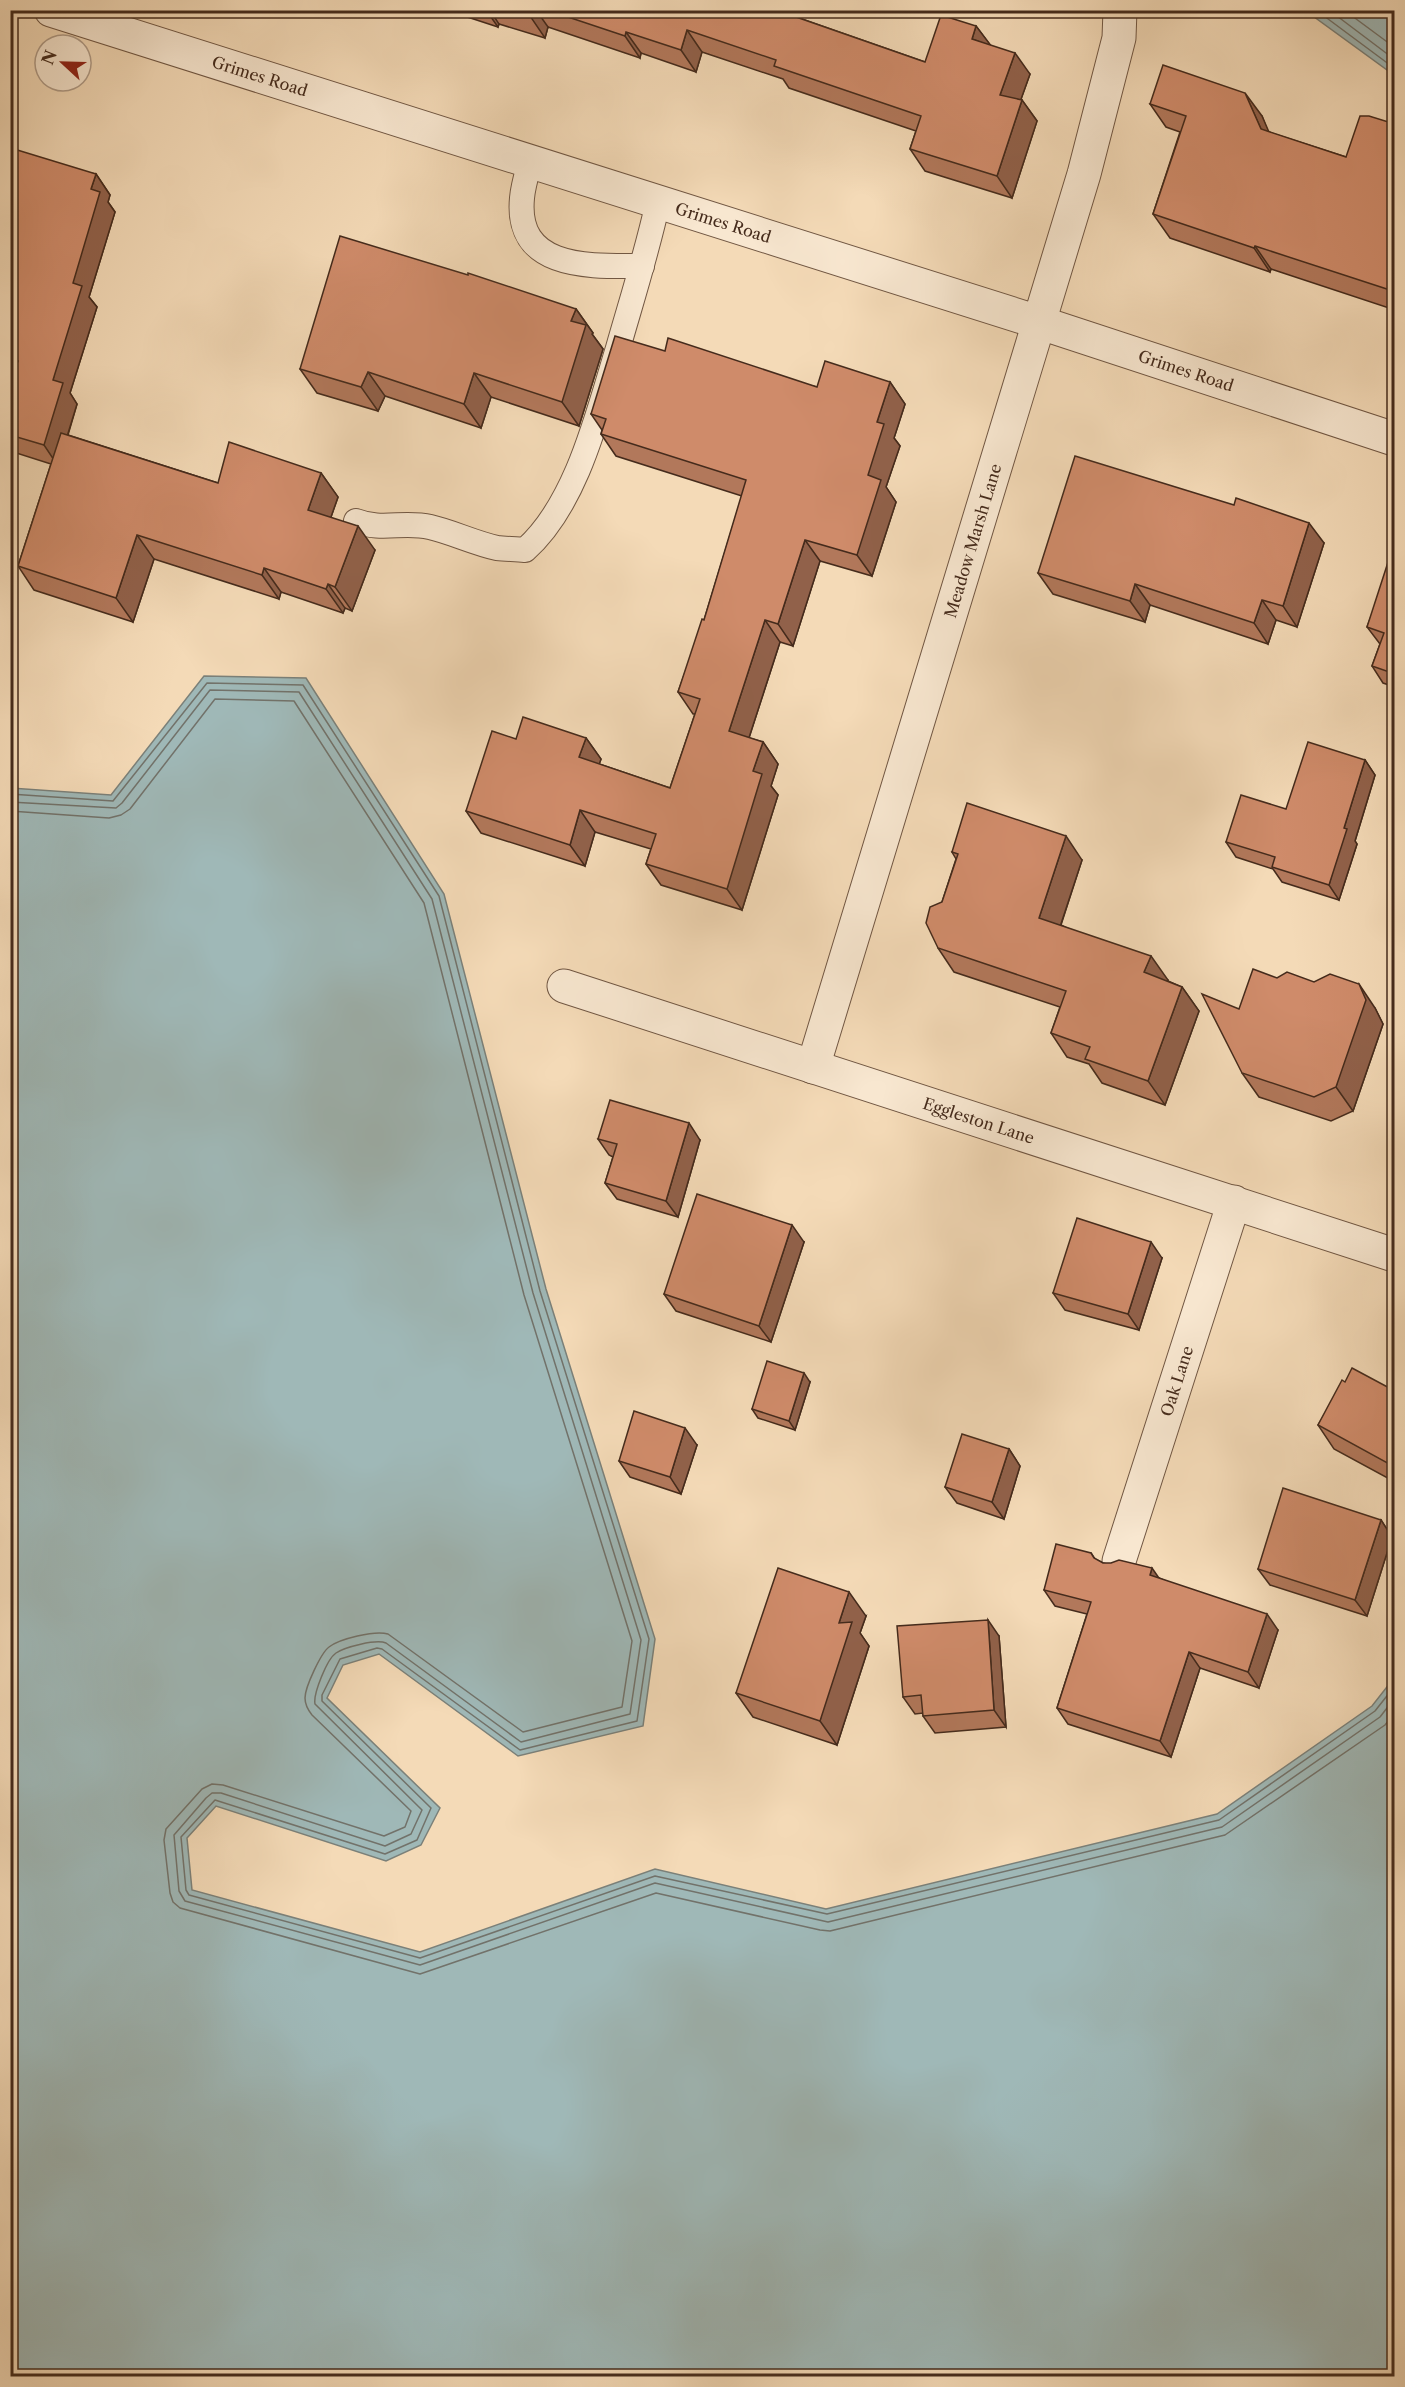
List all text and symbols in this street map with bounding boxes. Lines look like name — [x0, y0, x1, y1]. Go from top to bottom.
north arrow — [33, 33, 93, 93]
text: N — [37, 47, 61, 68]
street label: Grimes Road — [209, 52, 310, 101]
street label: Grimes Road — [673, 198, 774, 247]
street label: Grimes Road — [1136, 346, 1237, 396]
street label: Meadow Marsh Lane — [940, 461, 1005, 620]
street label: Eggleston Lane — [920, 1093, 1037, 1148]
street label: Oak Lane — [1156, 1343, 1197, 1419]

